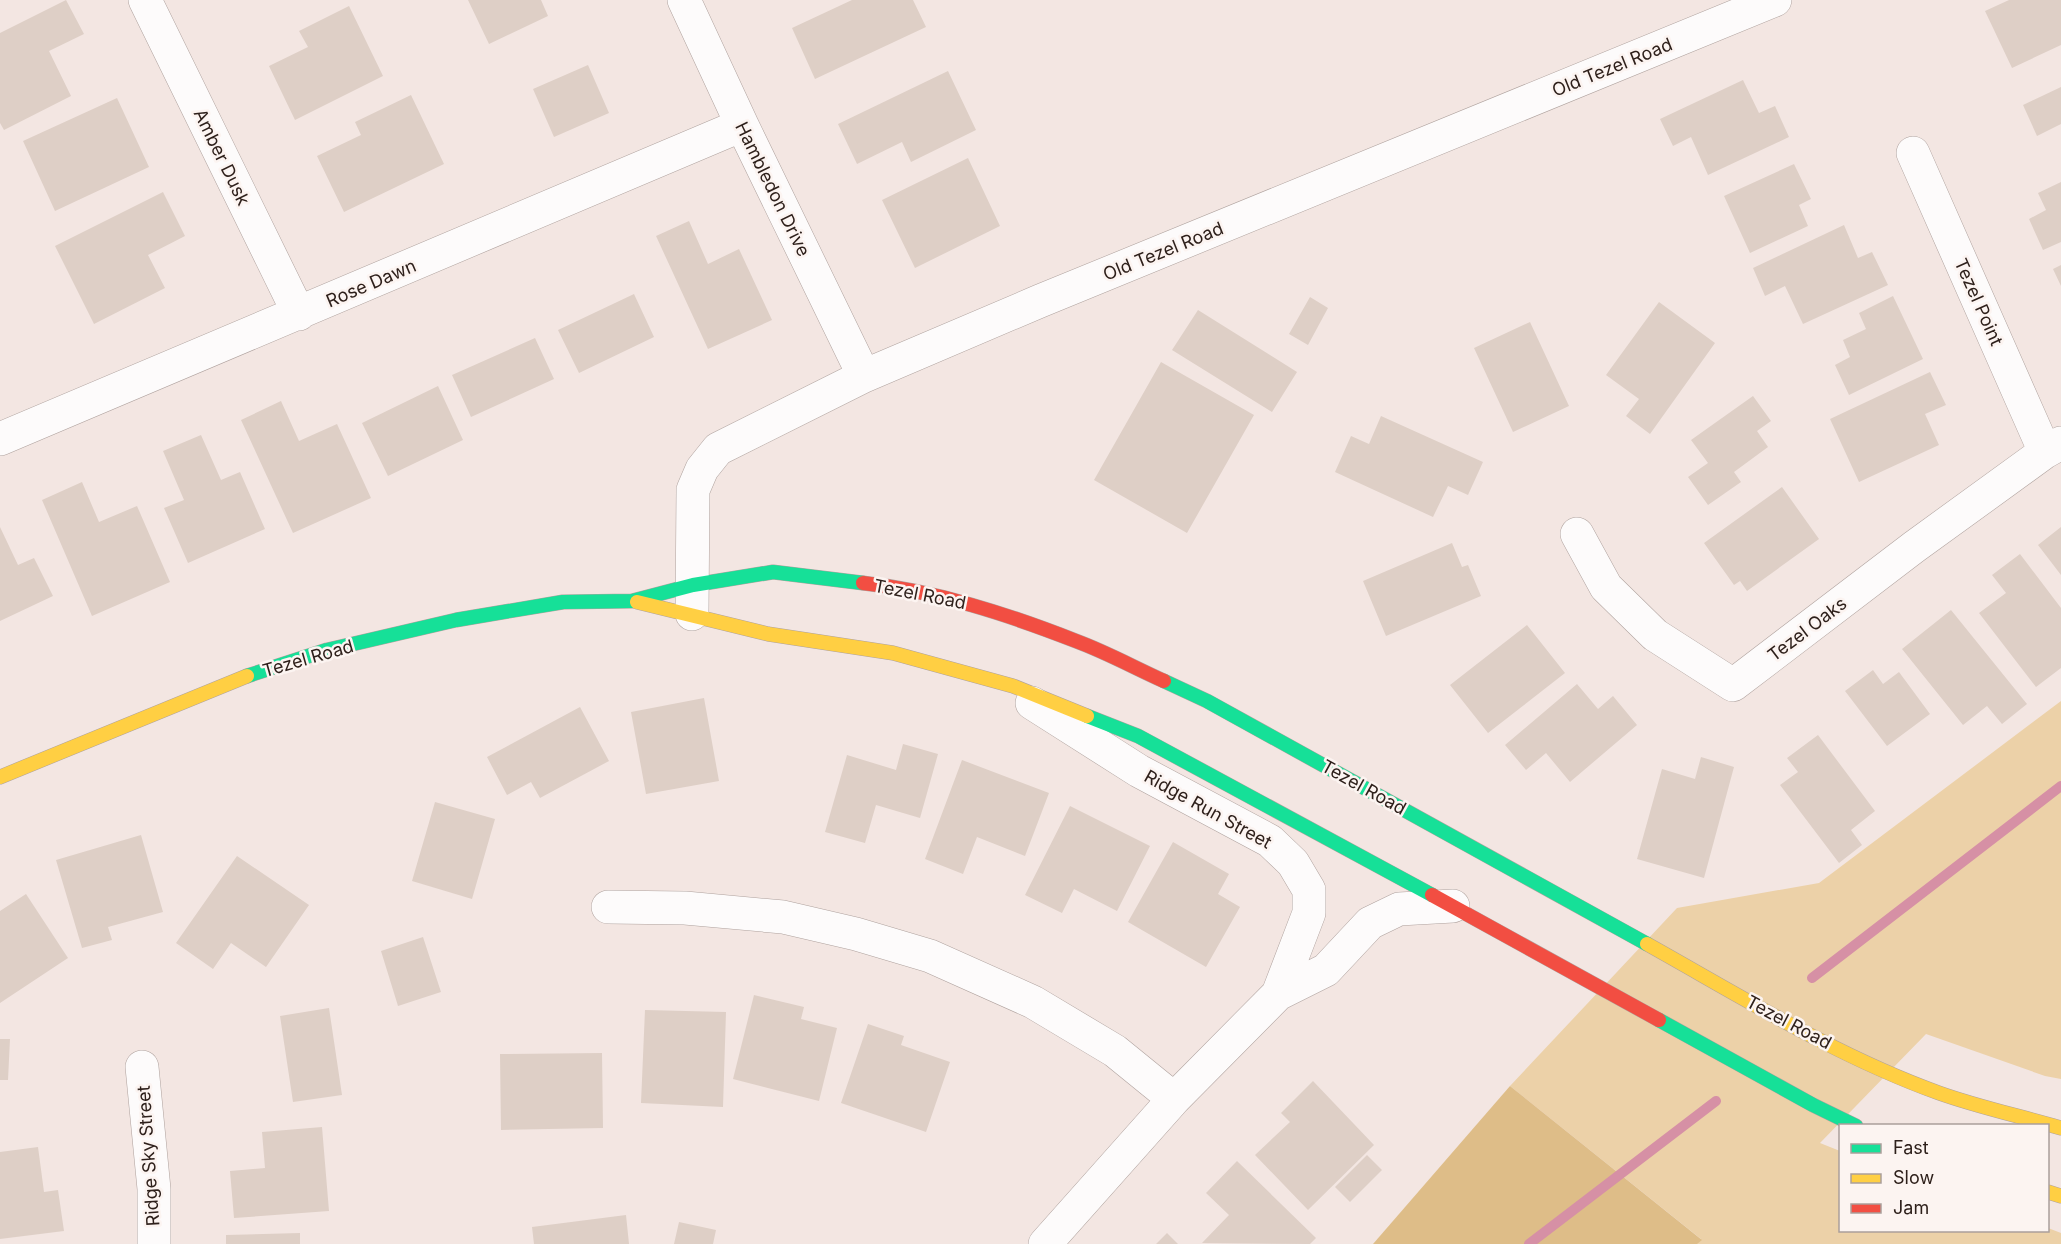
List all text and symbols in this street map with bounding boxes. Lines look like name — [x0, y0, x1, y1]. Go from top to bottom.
street label: Old Tezel Road — [1549, 33, 1675, 101]
street label: Amber Dusk — [190, 105, 254, 209]
street label: Hambledon Drive — [731, 118, 815, 260]
street label: Old Tezel Road — [1100, 217, 1226, 285]
street label: Rose Dawn — [323, 255, 419, 311]
street label: Tezel Point — [1950, 255, 2008, 349]
street label: Tezel Road — [872, 575, 968, 613]
street label: Tezel Oaks — [1763, 593, 1851, 665]
street label: Tezel Road — [260, 635, 356, 681]
street label: Tezel Road — [1318, 755, 1410, 819]
street label: Ridge Run Street — [1141, 765, 1275, 853]
street label: Tezel Road — [1743, 991, 1835, 1053]
street label: Ridge Sky Street — [133, 1085, 163, 1227]
legend — [1839, 1124, 2049, 1232]
text: Fast — [1893, 1137, 1929, 1158]
text: Slow — [1893, 1167, 1934, 1188]
text: Jam — [1893, 1197, 1929, 1218]

